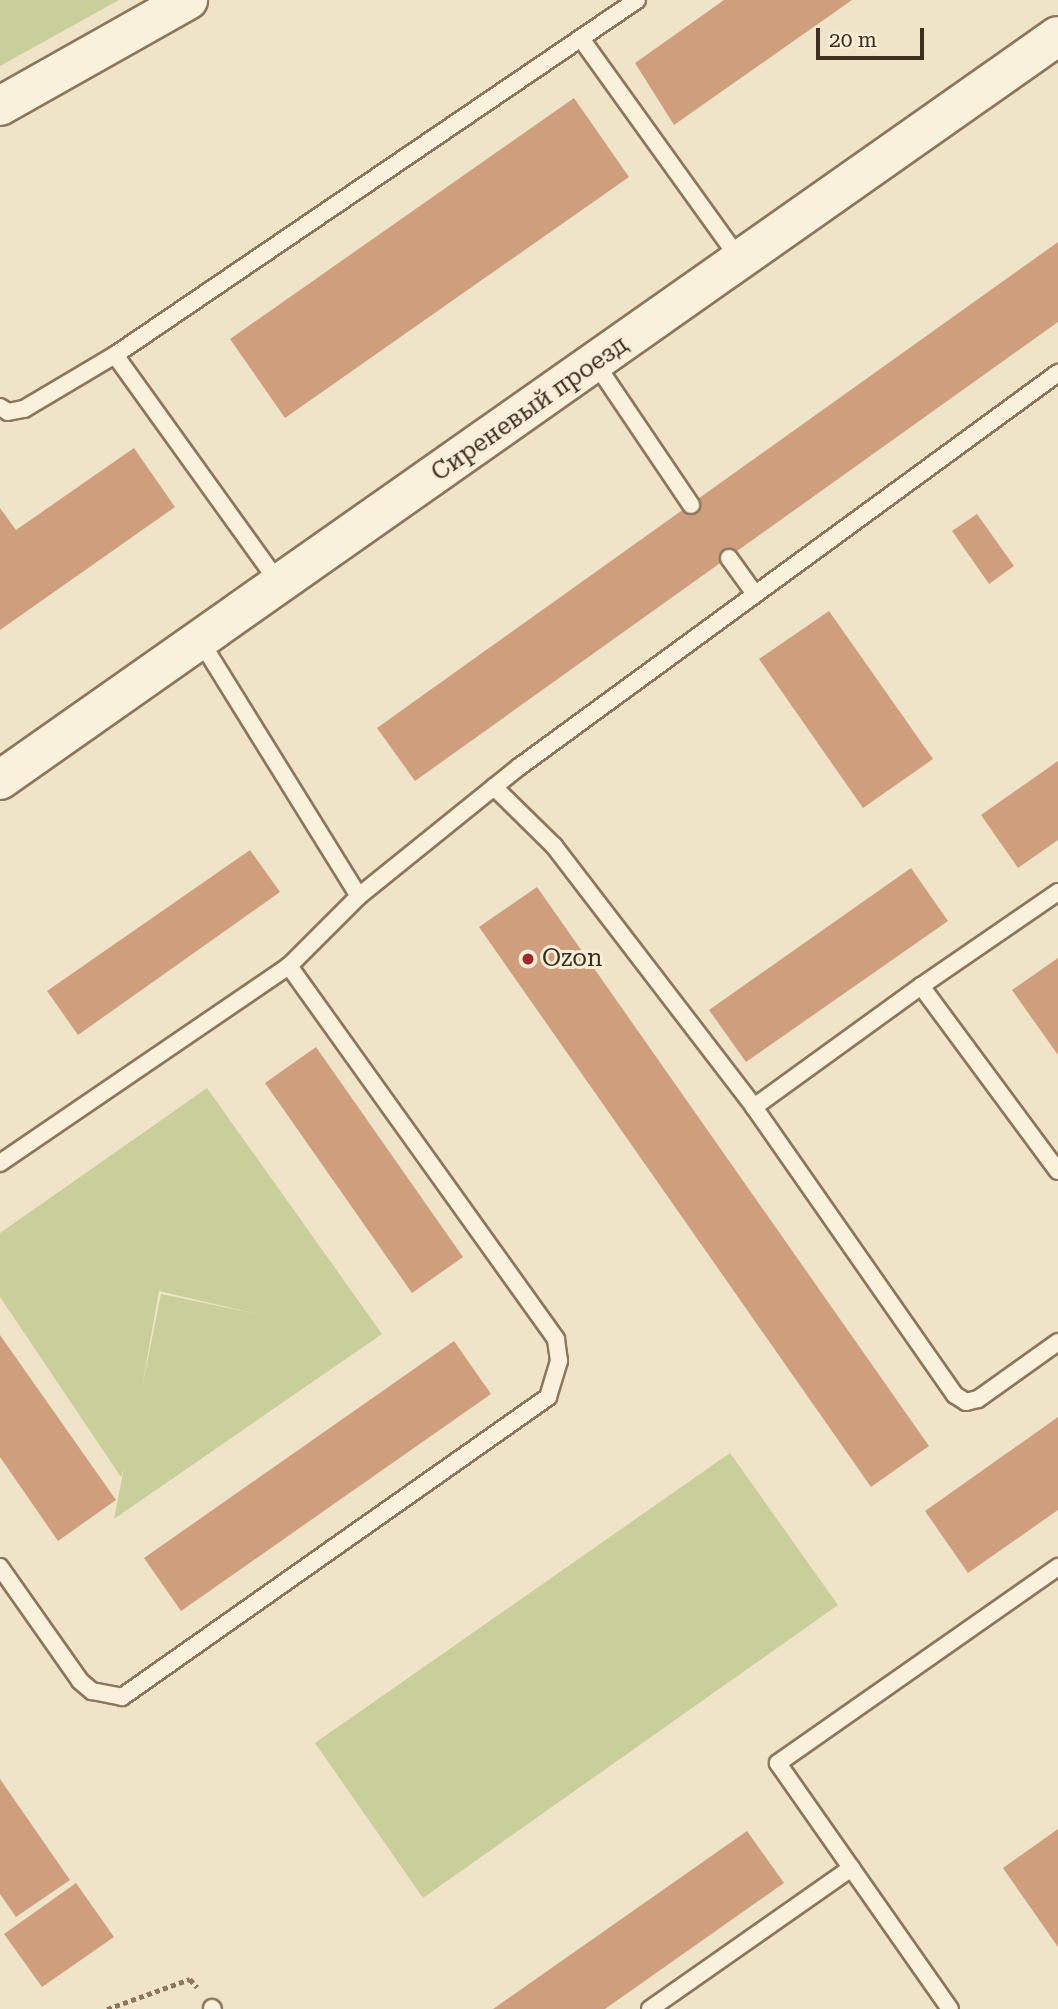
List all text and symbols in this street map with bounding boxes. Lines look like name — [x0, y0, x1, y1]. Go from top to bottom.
scale bar — [820, 14, 928, 58]
text: 20 m — [829, 28, 877, 52]
street label: Сиреневый проезд — [426, 330, 634, 488]
place label: Ozon — [542, 945, 603, 973]
marker: Ozon — [520, 951, 536, 967]

